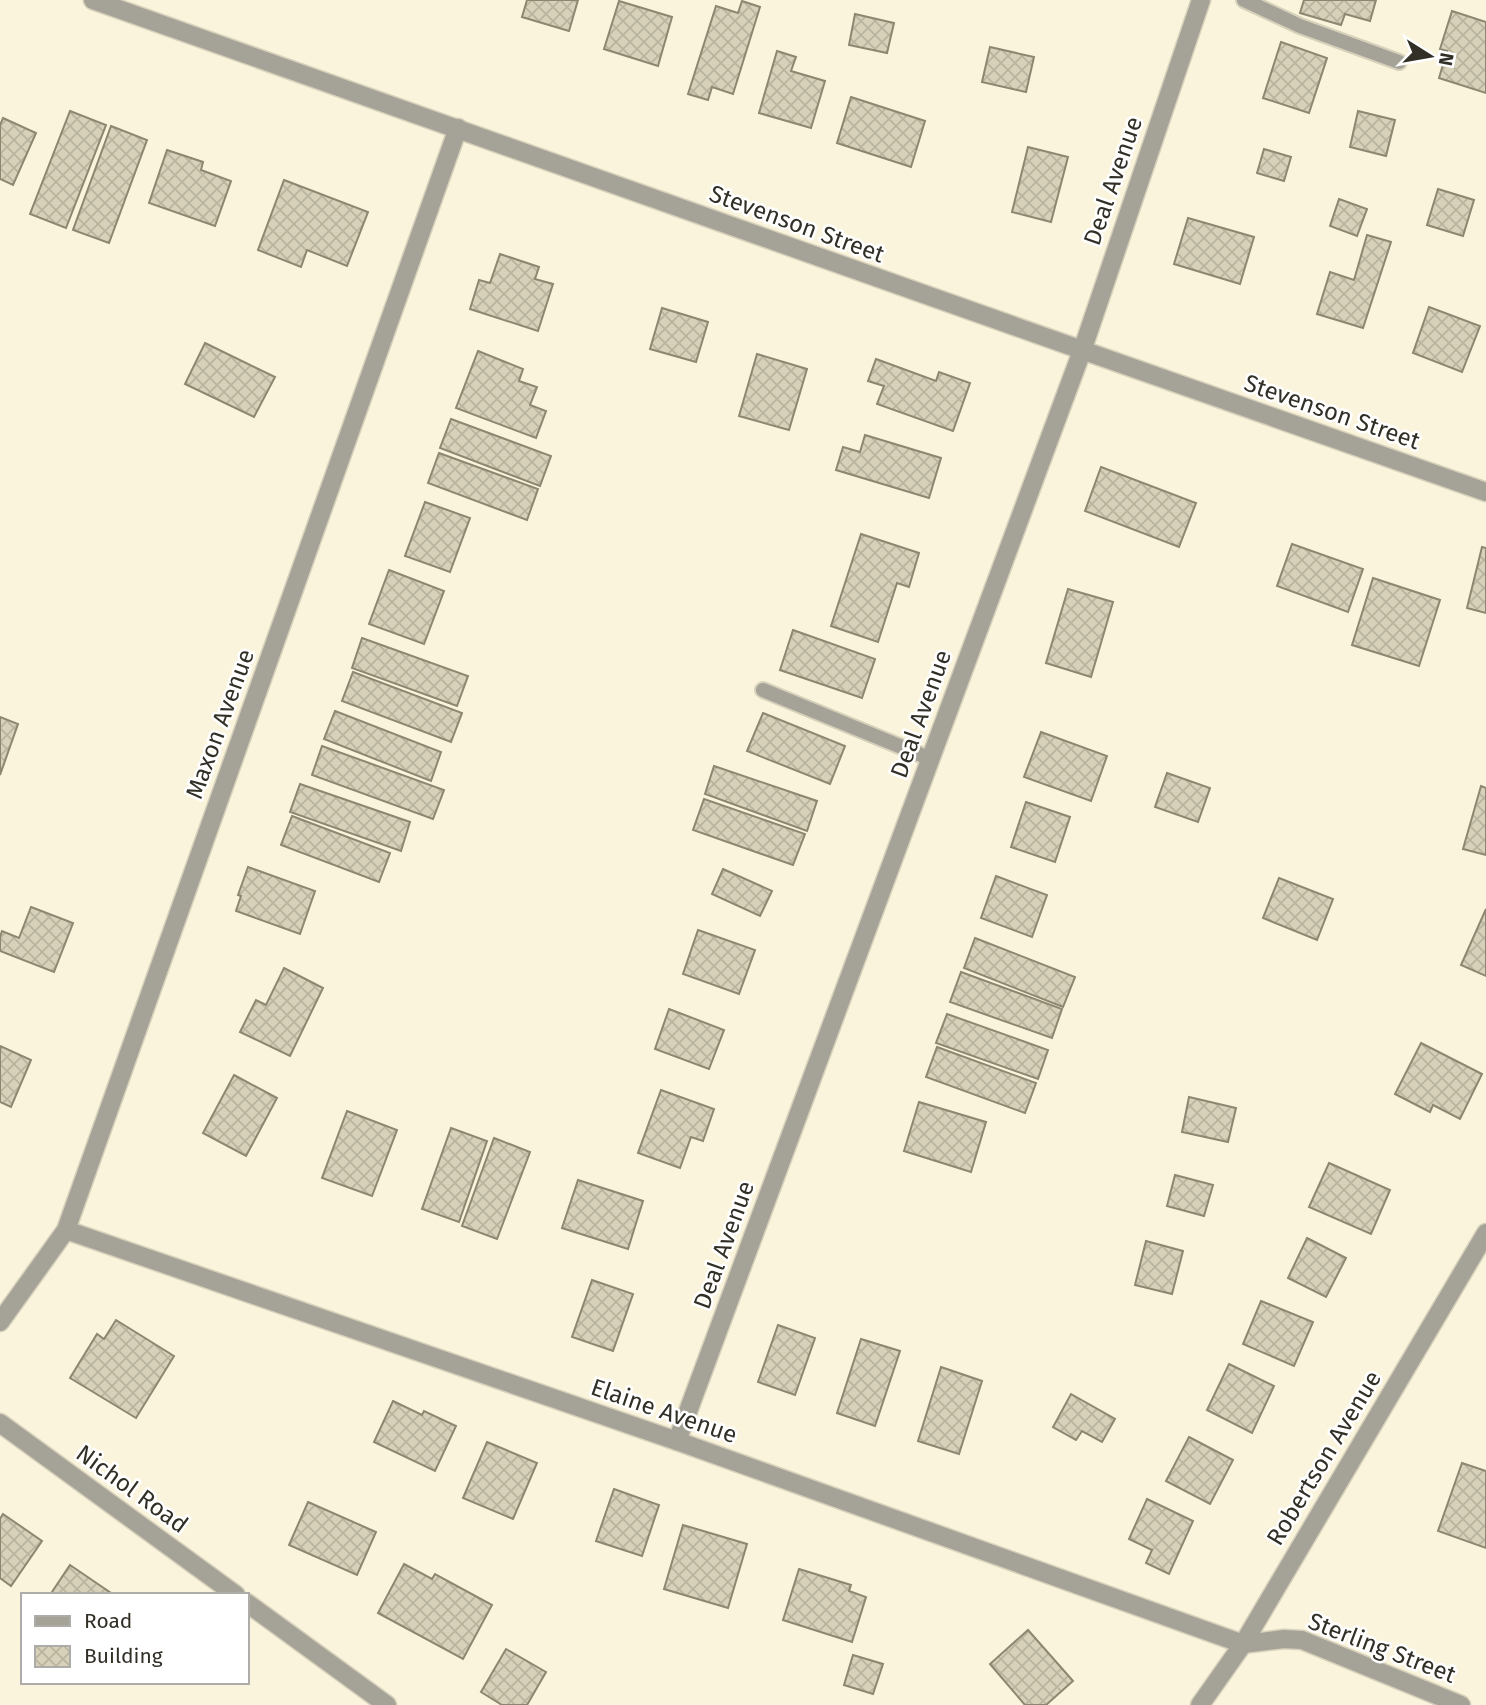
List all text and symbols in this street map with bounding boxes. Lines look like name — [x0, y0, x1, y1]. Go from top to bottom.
north arrow — [1395, 21, 1465, 91]
text: N — [1434, 51, 1459, 68]
street label: Deal Avenue — [1078, 113, 1148, 249]
street label: Stevenson Street — [706, 179, 889, 269]
street label: Stevenson Street — [1240, 369, 1424, 455]
street label: Maxon Avenue — [180, 645, 260, 803]
street label: Deal Avenue — [885, 646, 957, 782]
street label: Deal Avenue — [688, 1177, 760, 1313]
street label: Robertson Avenue — [1261, 1366, 1387, 1550]
street label: Elaine Avenue — [587, 1373, 741, 1449]
street label: Nichol Road — [71, 1439, 193, 1539]
legend — [21, 1593, 248, 1684]
street label: Sterling Street — [1304, 1607, 1460, 1689]
text: Road — [84, 1608, 132, 1634]
text: Building — [84, 1643, 163, 1669]

